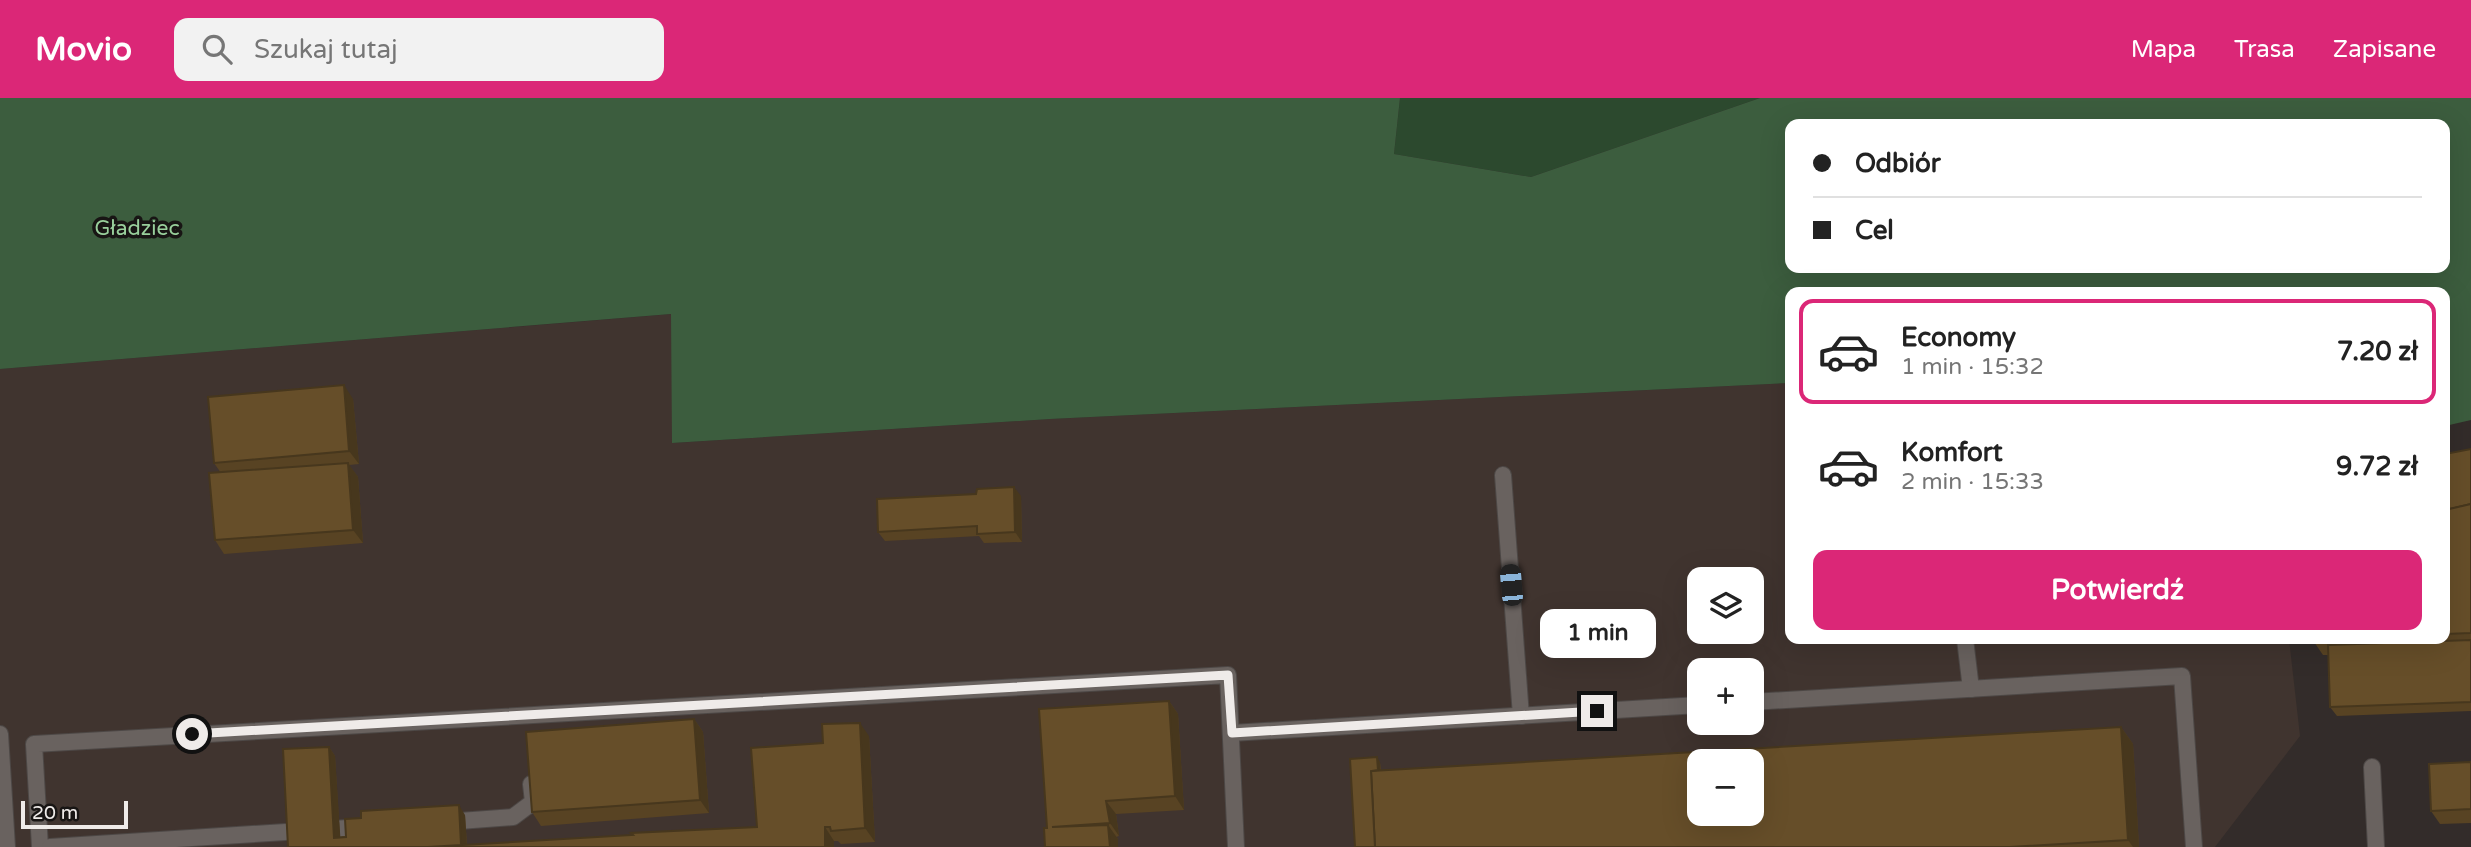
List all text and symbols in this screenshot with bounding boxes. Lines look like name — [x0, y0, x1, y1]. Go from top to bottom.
search box — [174, 18, 664, 81]
text: Movio — [35, 30, 132, 69]
icon: search — [198, 30, 236, 68]
text: Szukaj tutaj — [254, 34, 398, 65]
text: Mapa — [2131, 35, 2196, 64]
text: Trasa — [2234, 35, 2295, 64]
text: Zapisane — [2333, 35, 2436, 64]
text: Odbiór — [1855, 148, 1941, 179]
text: Cel — [1855, 215, 1894, 246]
park label: Gładziec — [94, 216, 180, 241]
icon: car — [1817, 320, 1880, 383]
text: Economy — [1901, 322, 2016, 353]
text: 7.20 zł — [2337, 336, 2418, 367]
text: 1 min · 15:32 — [1901, 353, 2044, 381]
icon: car — [1817, 435, 1880, 498]
text: Komfort — [1901, 437, 2003, 468]
text: 9.72 zł — [2336, 451, 2418, 482]
text: 2 min · 15:33 — [1901, 468, 2044, 496]
button: Potwierdź — [1813, 550, 2422, 630]
car — [1499, 563, 1524, 607]
map controls — [1687, 567, 1764, 826]
button: layers — [1687, 567, 1764, 644]
callout: 1 min — [1539, 610, 1655, 658]
text: 1 min — [1567, 619, 1629, 647]
button: + — [1687, 658, 1764, 735]
route end — [1581, 695, 1613, 727]
route start — [176, 718, 208, 750]
button: − — [1687, 749, 1764, 826]
scale bar — [21, 798, 128, 830]
text: 20 m — [32, 802, 78, 824]

